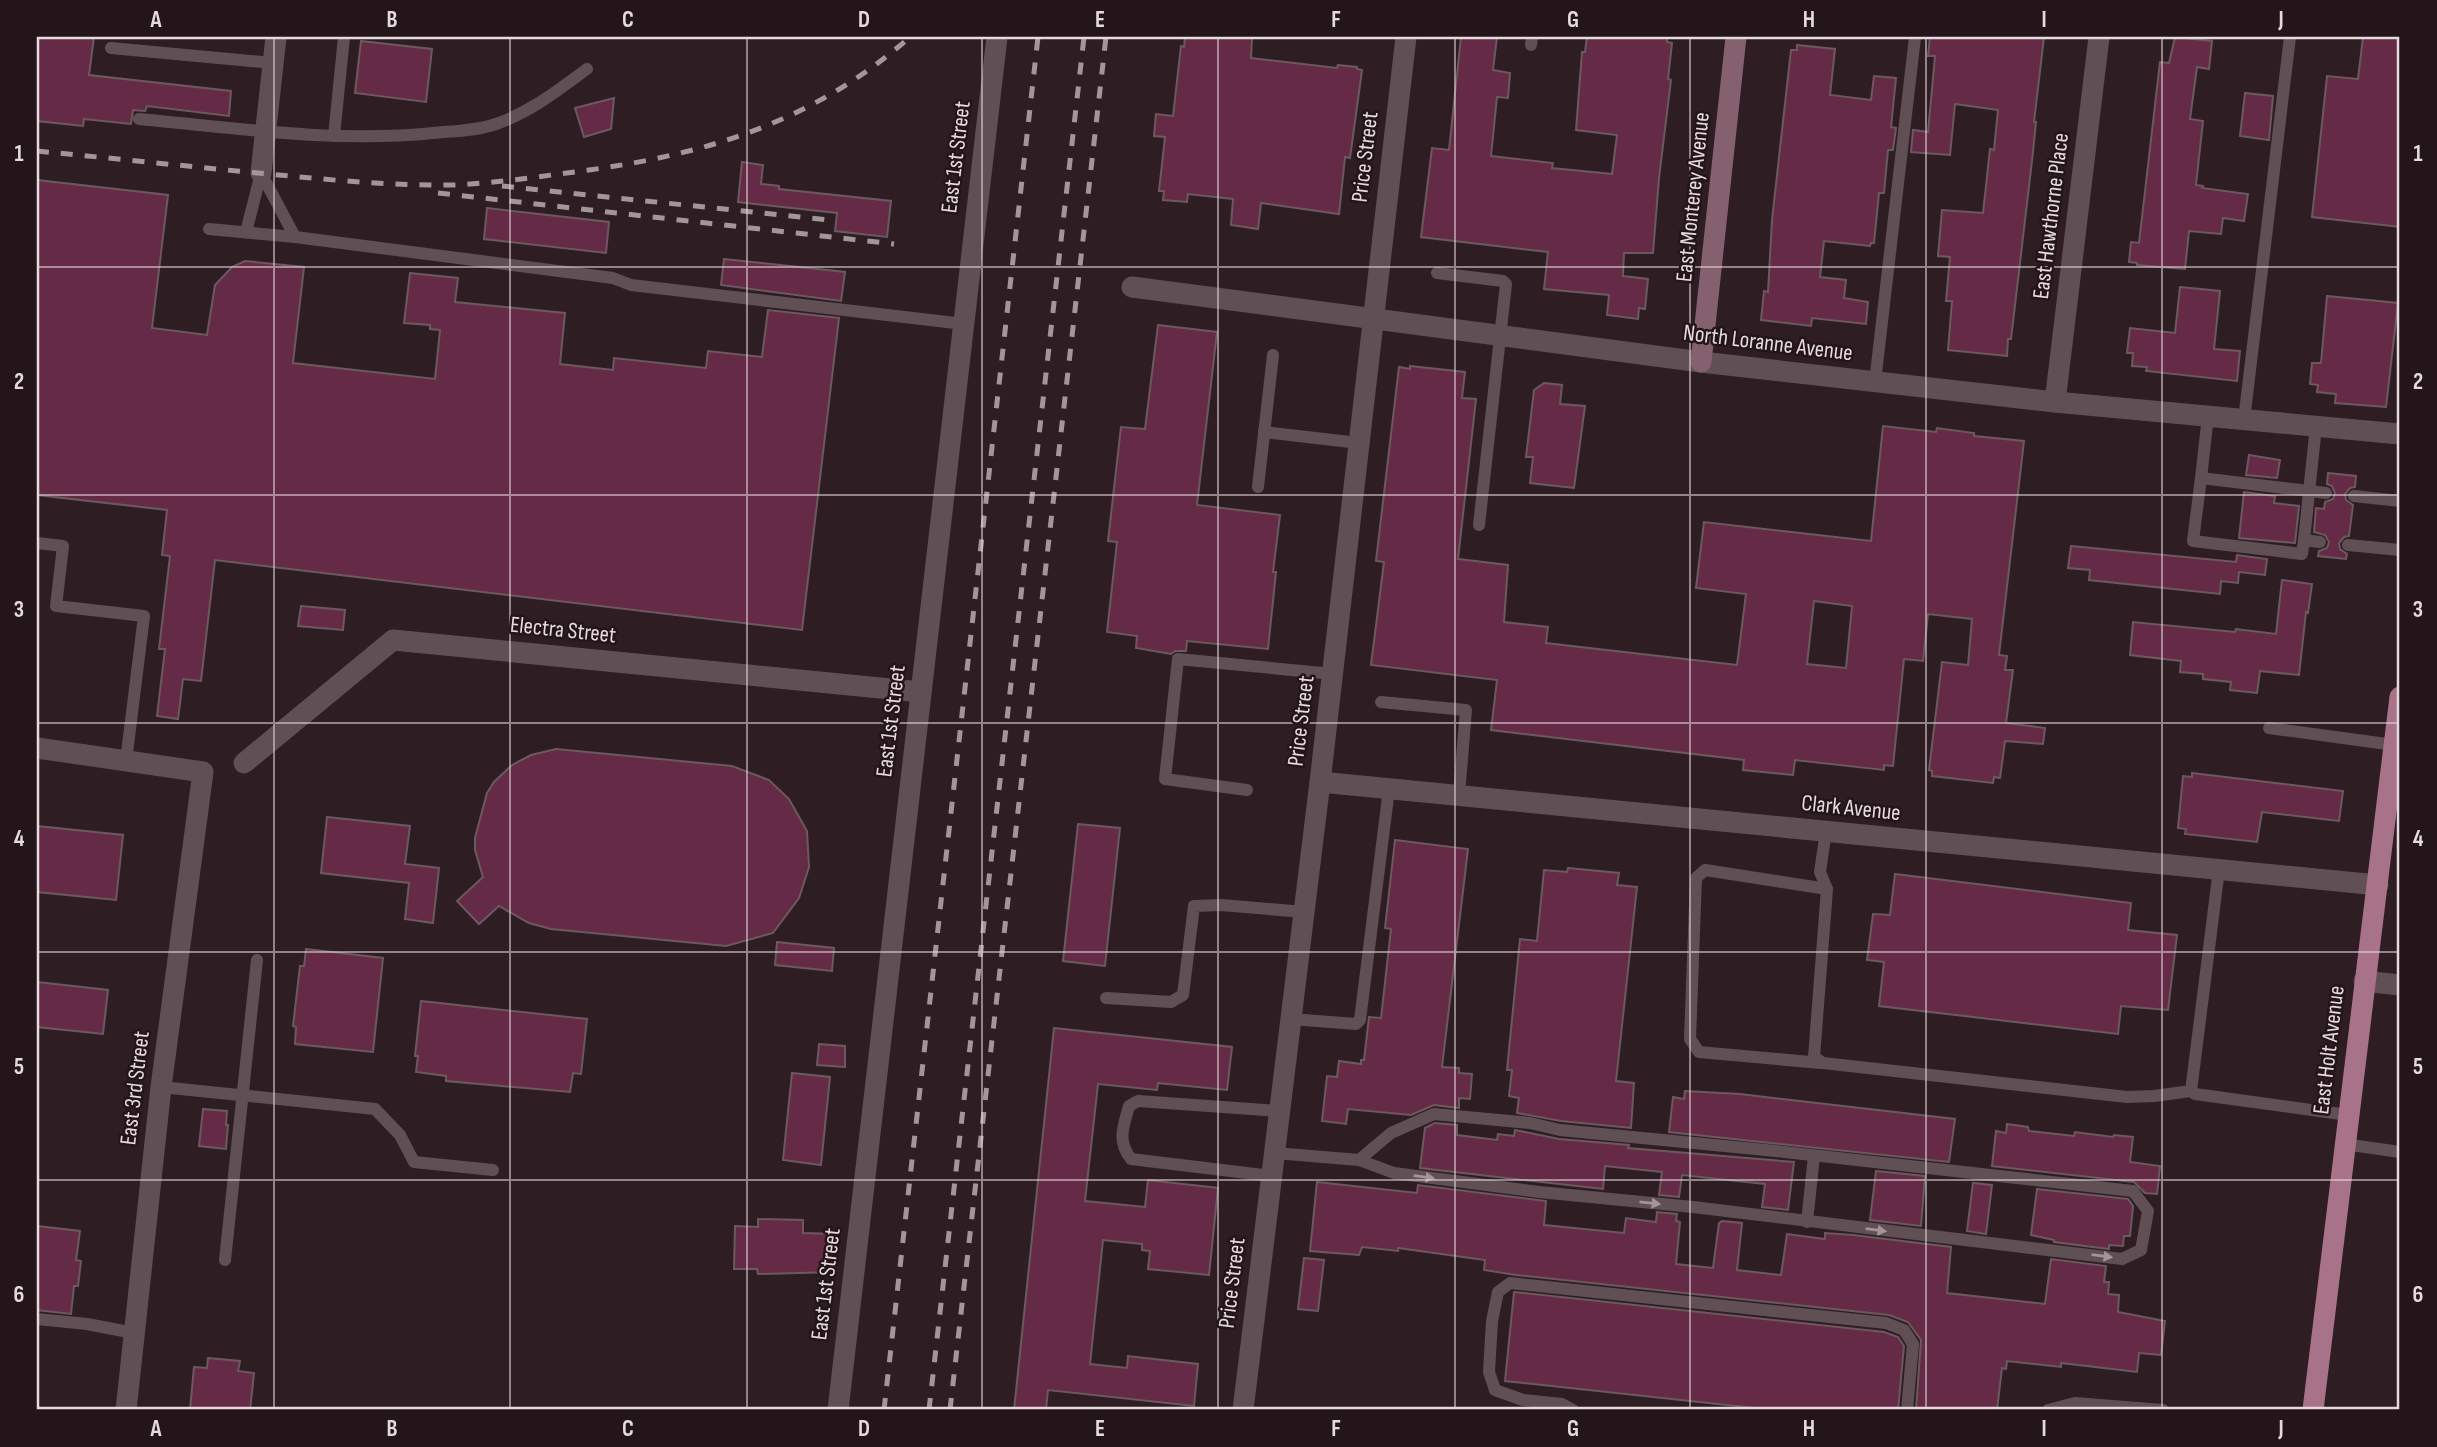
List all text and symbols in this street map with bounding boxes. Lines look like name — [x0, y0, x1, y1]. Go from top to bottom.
text: A — [150, 6, 163, 34]
text: B — [387, 6, 398, 34]
text: C — [622, 6, 634, 34]
text: D — [858, 6, 870, 34]
text: E — [1095, 6, 1105, 34]
text: F — [1331, 6, 1341, 34]
text: G — [1567, 6, 1579, 34]
text: H — [1803, 6, 1815, 34]
text: I — [2041, 6, 2047, 34]
text: J — [2277, 6, 2284, 34]
street label: East 1st Street — [935, 99, 977, 215]
street label: Price Street — [1346, 110, 1384, 204]
street label: East Monterey Avenue — [1670, 111, 1716, 283]
street label: East Hawthorne Place — [2027, 131, 2075, 301]
text: 1 — [14, 140, 24, 168]
text: 1 — [2413, 140, 2423, 168]
street label: North Loranne Avenue — [1682, 319, 1854, 367]
text: 2 — [14, 368, 24, 396]
text: 2 — [2413, 368, 2423, 396]
text: 3 — [14, 596, 24, 624]
text: 3 — [2413, 596, 2423, 624]
street label: Electra Street — [509, 611, 617, 649]
street label: East 1st Street — [870, 663, 912, 779]
street label: Price Street — [1282, 674, 1320, 768]
street label: Clark Avenue — [1800, 789, 1902, 827]
text: 4 — [14, 825, 25, 853]
text: 4 — [2413, 825, 2424, 853]
street label: East Holt Avenue — [2307, 984, 2351, 1116]
street label: East 3rd Street — [114, 1029, 156, 1147]
text: 5 — [14, 1053, 24, 1081]
text: 5 — [2413, 1053, 2423, 1081]
one-way arrow — [1413, 1172, 1435, 1183]
one-way arrow — [1639, 1198, 1661, 1209]
one-way arrow — [1865, 1224, 1887, 1235]
street label: East 1st Street — [805, 1226, 847, 1342]
street label: Price Street — [1213, 1236, 1251, 1330]
one-way arrow — [2091, 1251, 2113, 1262]
text: 6 — [14, 1281, 24, 1309]
text: 6 — [2413, 1281, 2423, 1309]
text: A — [150, 1415, 163, 1443]
text: B — [387, 1415, 398, 1443]
text: C — [622, 1415, 634, 1443]
text: D — [858, 1415, 870, 1443]
text: E — [1095, 1415, 1105, 1443]
text: F — [1331, 1415, 1341, 1443]
text: G — [1567, 1415, 1579, 1443]
text: H — [1803, 1415, 1815, 1443]
text: I — [2041, 1415, 2047, 1443]
text: J — [2277, 1415, 2284, 1443]

